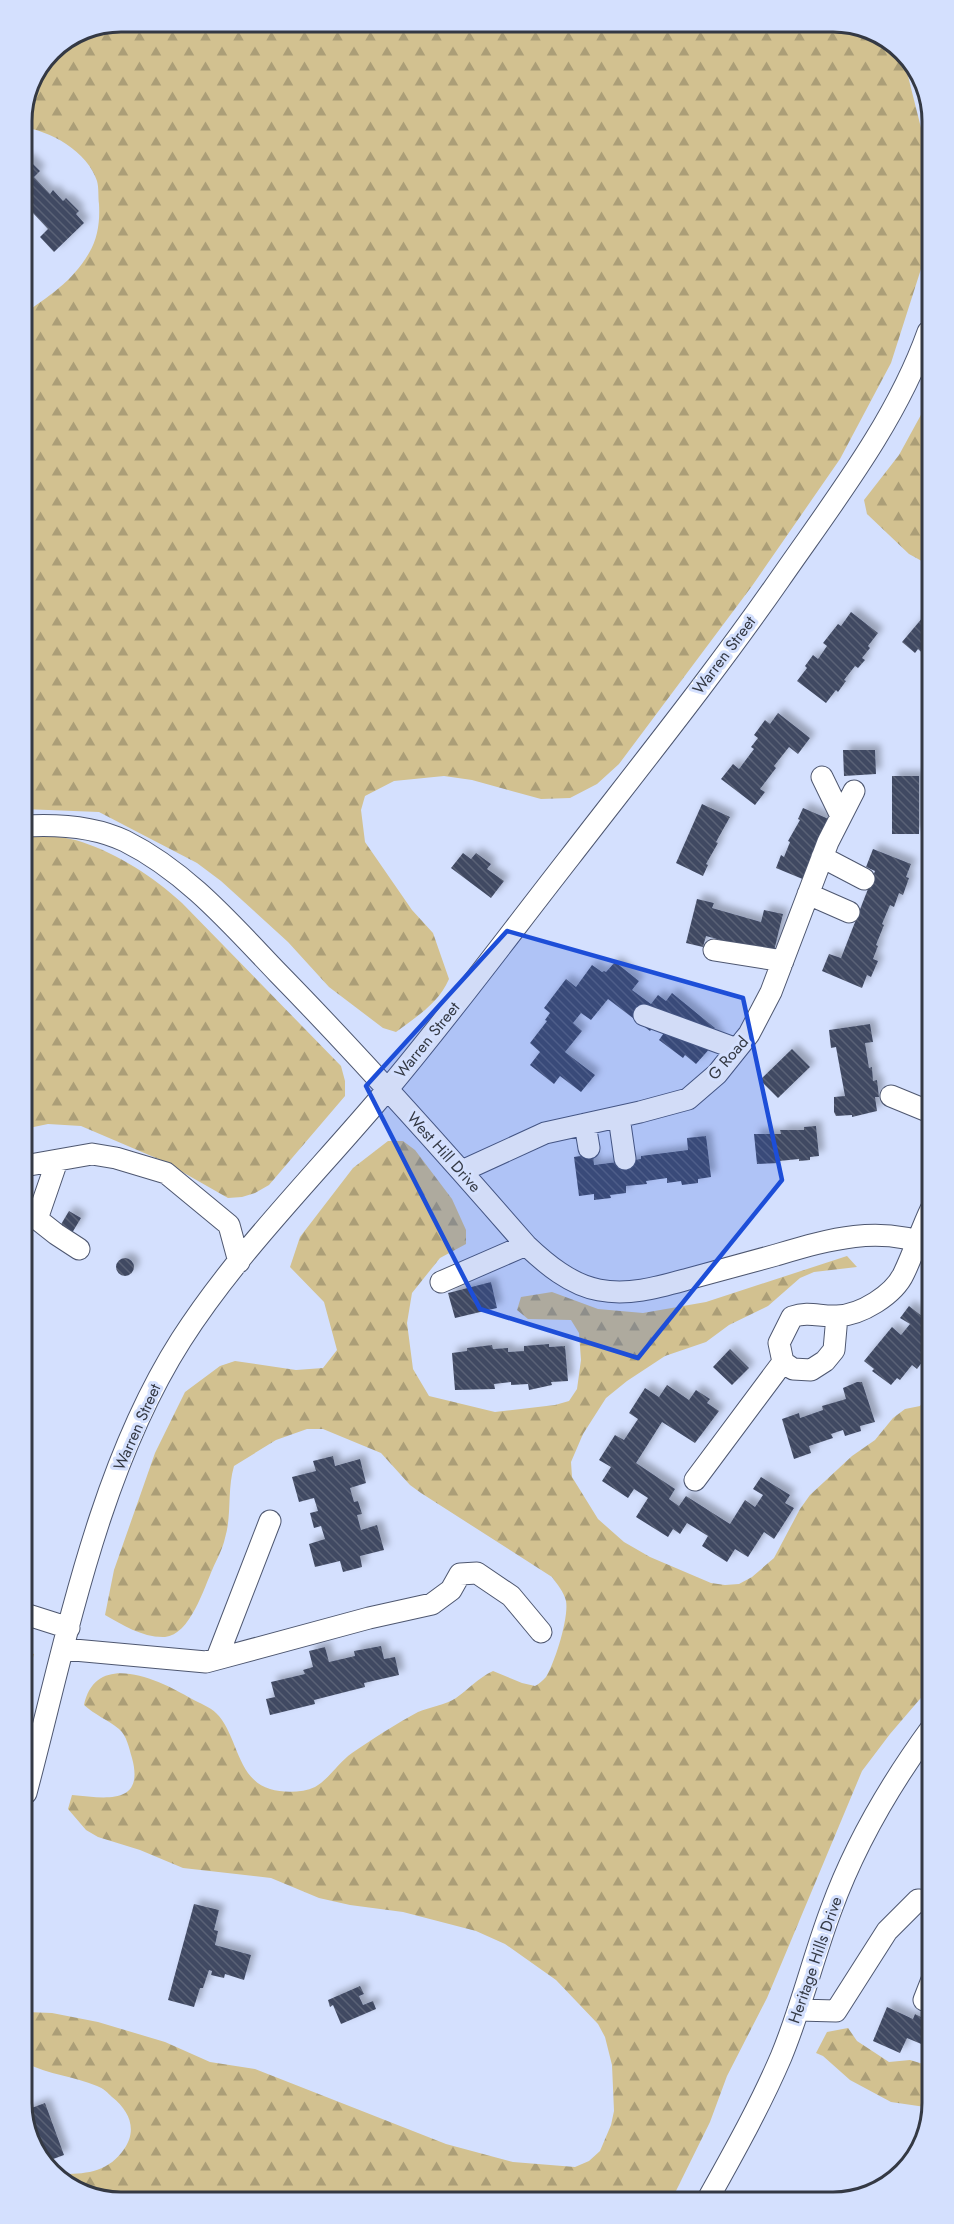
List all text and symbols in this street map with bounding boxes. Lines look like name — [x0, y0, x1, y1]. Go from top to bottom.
street label: Warren Street — [687, 611, 761, 699]
street label: Warren Street — [389, 997, 465, 1083]
street label: G Road — [702, 1031, 754, 1085]
street label: West Hill Drive — [402, 1107, 486, 1197]
street label: Warren Street — [108, 1380, 166, 1474]
street label: Heritage Hills Drive — [783, 1893, 847, 2027]

